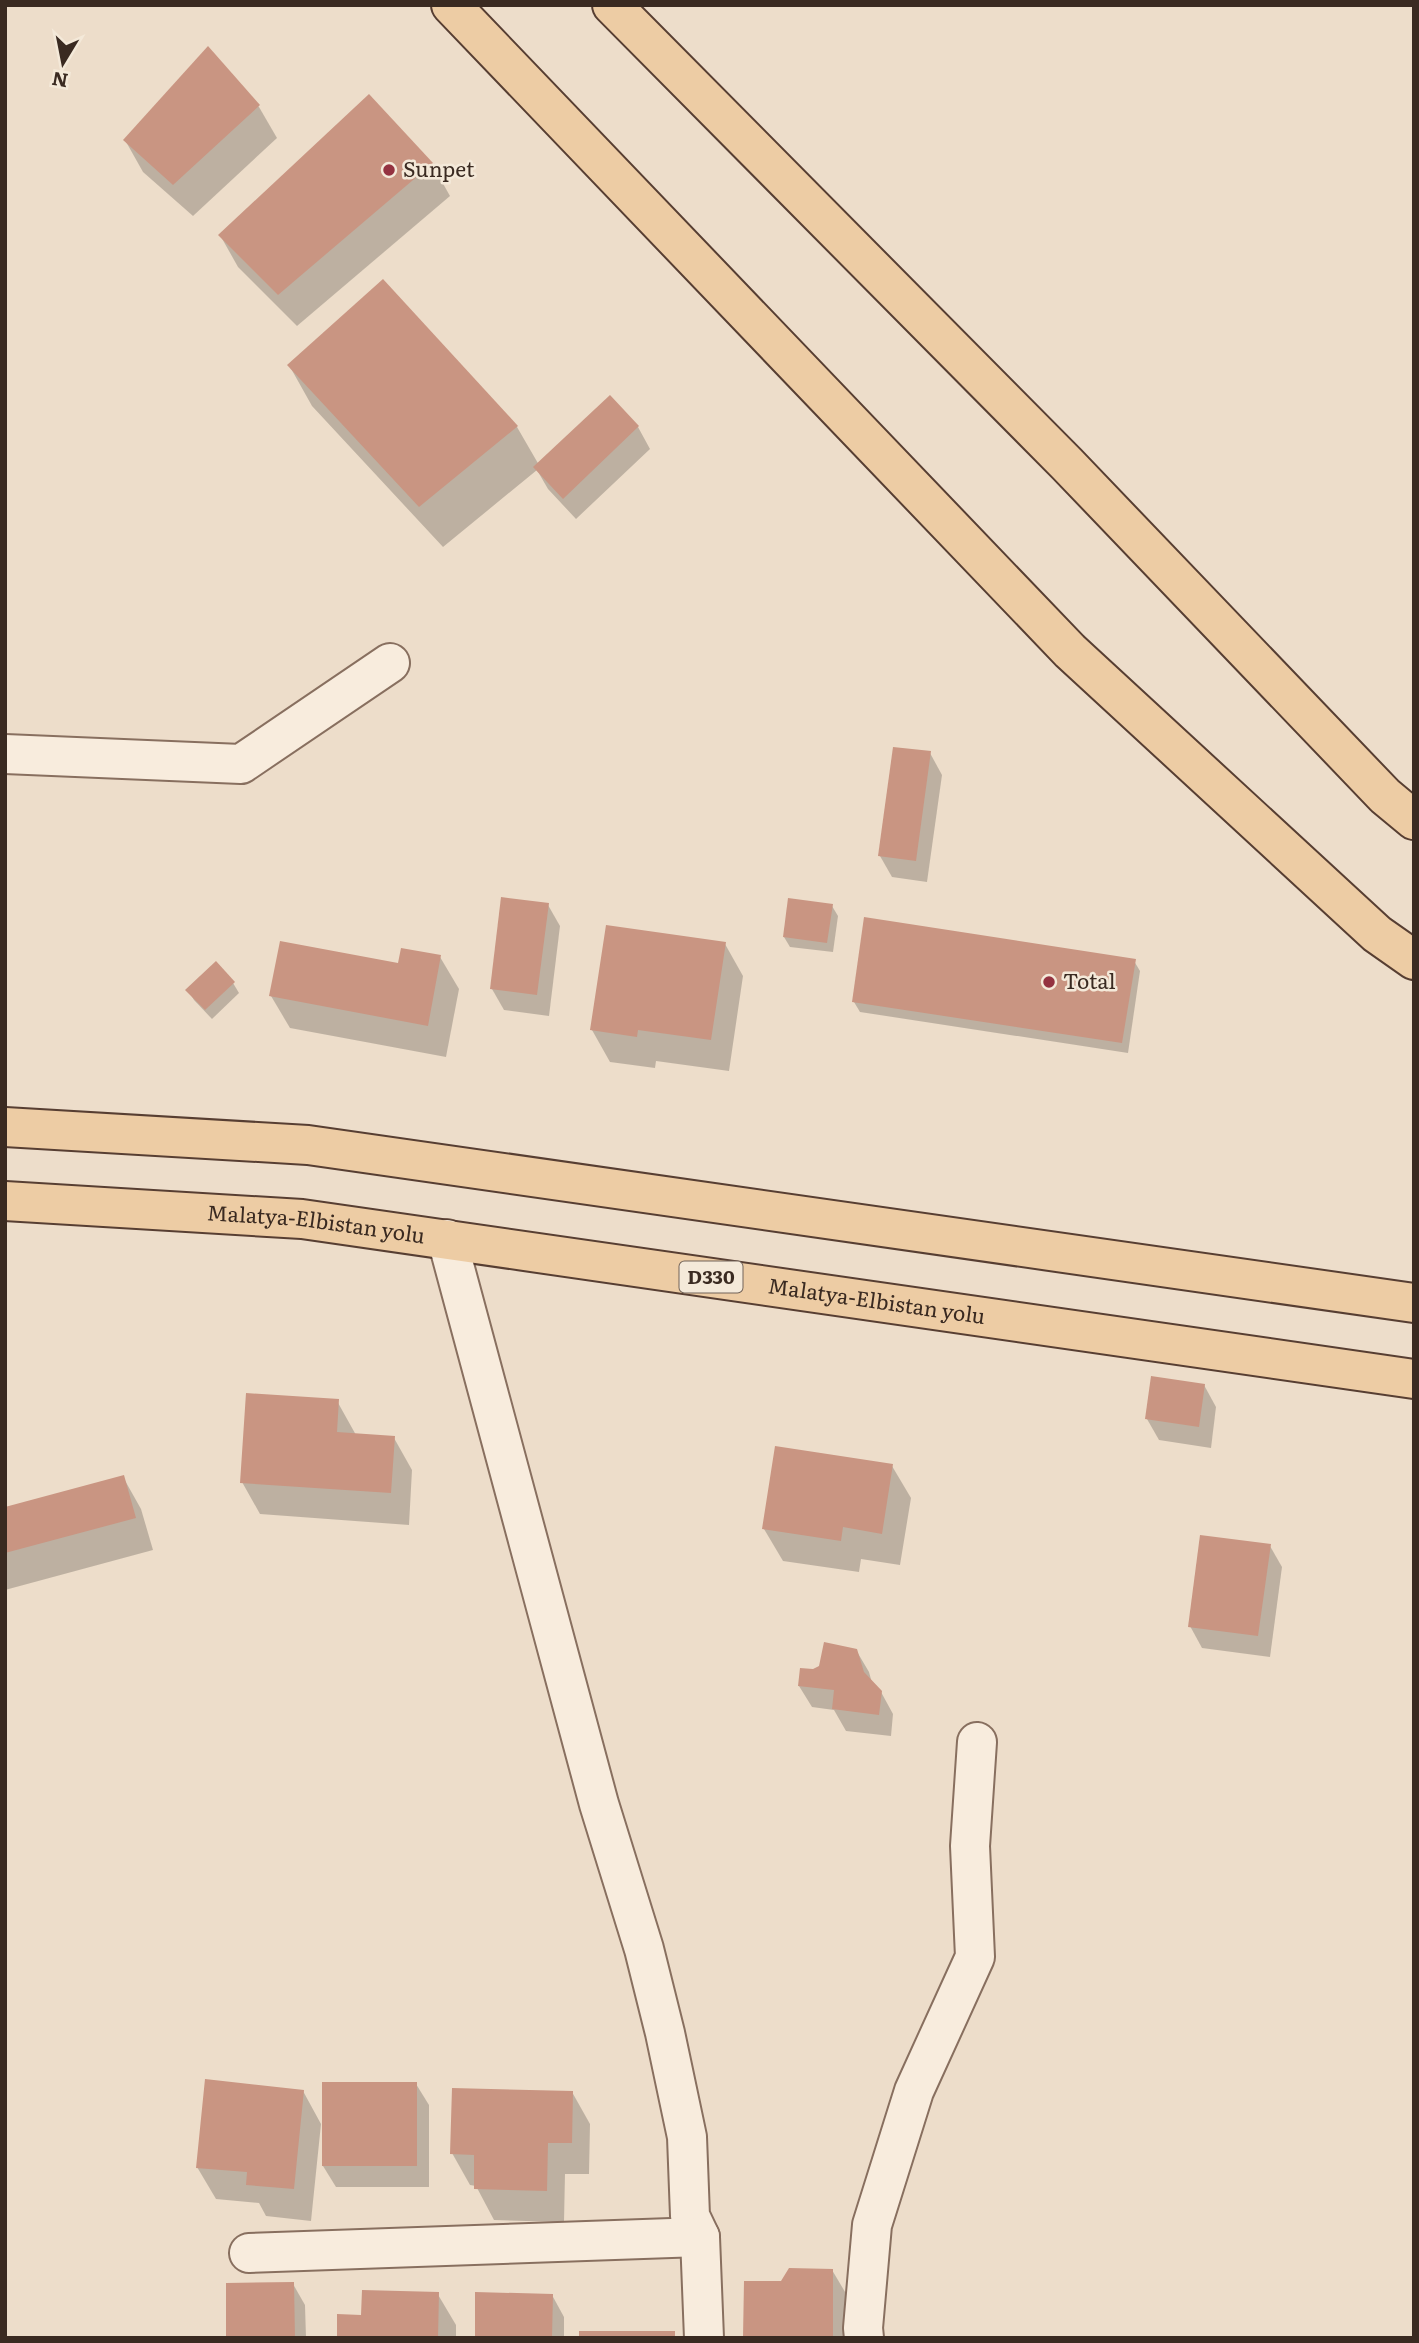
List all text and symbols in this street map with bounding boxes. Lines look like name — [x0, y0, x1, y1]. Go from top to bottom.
north arrow — [28, 28, 98, 98]
text: N — [50, 66, 70, 96]
place label: Sunpet — [403, 152, 475, 183]
marker: Sunpet — [381, 162, 397, 178]
place label: Total — [1063, 964, 1116, 995]
marker: Total — [1041, 974, 1057, 990]
street label: Malatya-Elbistan yolu — [206, 1195, 427, 1250]
road number: D330 — [680, 1261, 742, 1292]
street label: Malatya-Elbistan yolu — [766, 1268, 988, 1330]

